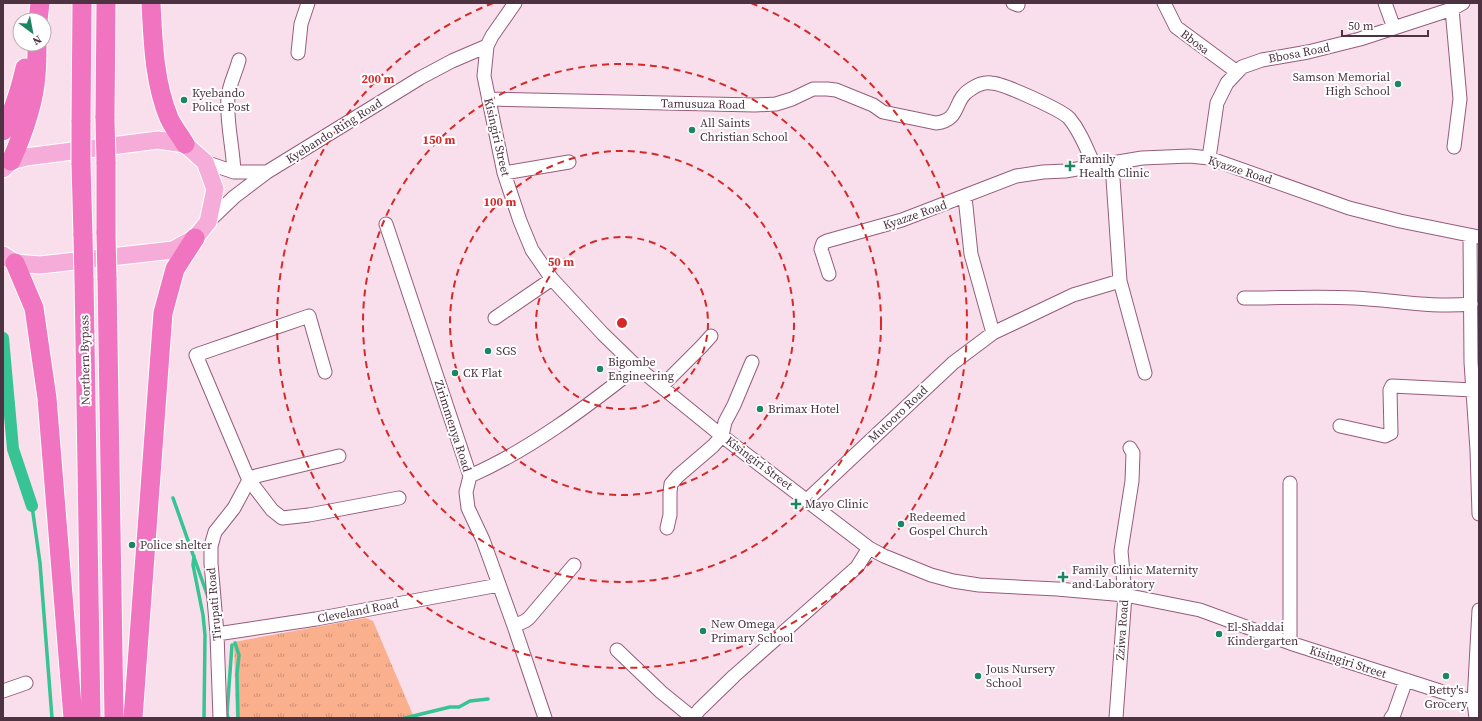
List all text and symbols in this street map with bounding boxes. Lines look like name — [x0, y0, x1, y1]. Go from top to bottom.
north arrow — [12, 12, 52, 52]
scale bar — [1342, 12, 1428, 38]
text: 50 m — [1348, 18, 1374, 34]
street label: Bbosa — [1177, 26, 1213, 59]
text: N — [30, 32, 44, 49]
street label: Bbosa Road — [1267, 39, 1331, 67]
place label: Samson Memorial High School — [1293, 69, 1390, 99]
text: 200 m — [362, 71, 395, 87]
marker: Samson Memorial High School — [1393, 79, 1403, 89]
place label: Kyebando Police Post — [192, 85, 250, 115]
marker: Kyebando Police Post — [179, 95, 189, 105]
street label: Kyebando Ring Road — [283, 95, 385, 167]
street label: Tamusuza Road — [661, 95, 745, 113]
street label: Kisingiri Street — [480, 96, 514, 178]
place label: All Saints Christian School — [700, 115, 788, 145]
marker: All Saints Christian School — [687, 125, 697, 135]
text: 150 m — [423, 132, 456, 148]
place label: Family Health Clinic — [1079, 151, 1149, 181]
street label: Kyazze Road — [1206, 152, 1274, 188]
marker: Family Health Clinic — [1064, 160, 1076, 172]
text: 100 m — [484, 194, 517, 210]
street label: Kyazze Road — [881, 197, 949, 233]
text: 50 m — [548, 254, 574, 270]
street label: Northern Bypass — [76, 315, 94, 405]
centre of rings — [615, 316, 629, 330]
place label: SGS — [496, 343, 516, 359]
marker: SGS — [483, 346, 493, 356]
place label: Bigombe Engineering — [608, 354, 674, 384]
marker: Bigombe Engineering — [595, 364, 605, 374]
place label: CK Flat — [463, 365, 502, 381]
marker: CK Flat — [450, 368, 460, 378]
street label: Zirimmenya Road — [431, 378, 475, 474]
street label: Mutooro Road — [865, 382, 931, 446]
place label: Brimax Hotel — [768, 401, 840, 417]
marker: Brimax Hotel — [755, 404, 765, 414]
street label: Kisingiri Street — [722, 433, 796, 493]
place label: Mayo Clinic — [805, 496, 868, 512]
marker: Mayo Clinic — [790, 498, 802, 510]
place label: Redeemed Gospel Church — [909, 509, 988, 539]
marker: Redeemed Gospel Church — [896, 519, 906, 529]
place label: Police shelter — [140, 537, 212, 553]
marker: Police shelter — [127, 540, 137, 550]
place label: Family Clinic Maternity and Laboratory — [1072, 562, 1199, 592]
street label: Tirupati Road — [203, 567, 225, 641]
marker: Family Clinic Maternity and Laboratory — [1057, 571, 1069, 583]
street label: Cleveland Road — [316, 595, 400, 627]
street label: Zziwa Road — [1112, 599, 1132, 661]
place label: New Omega Primary School — [711, 616, 794, 646]
place label: El-Shaddai Kindergarten — [1227, 619, 1298, 649]
marker: New Omega Primary School — [698, 626, 708, 636]
marker: El-Shaddai Kindergarten — [1214, 629, 1224, 639]
street label: Kisingiri Street — [1308, 642, 1389, 682]
place label: Jous Nursery School — [985, 661, 1056, 691]
marker: Jous Nursery School — [973, 671, 983, 681]
marker: Betty's Grocery — [1441, 671, 1451, 681]
place label: Betty's Grocery — [1424, 682, 1468, 712]

